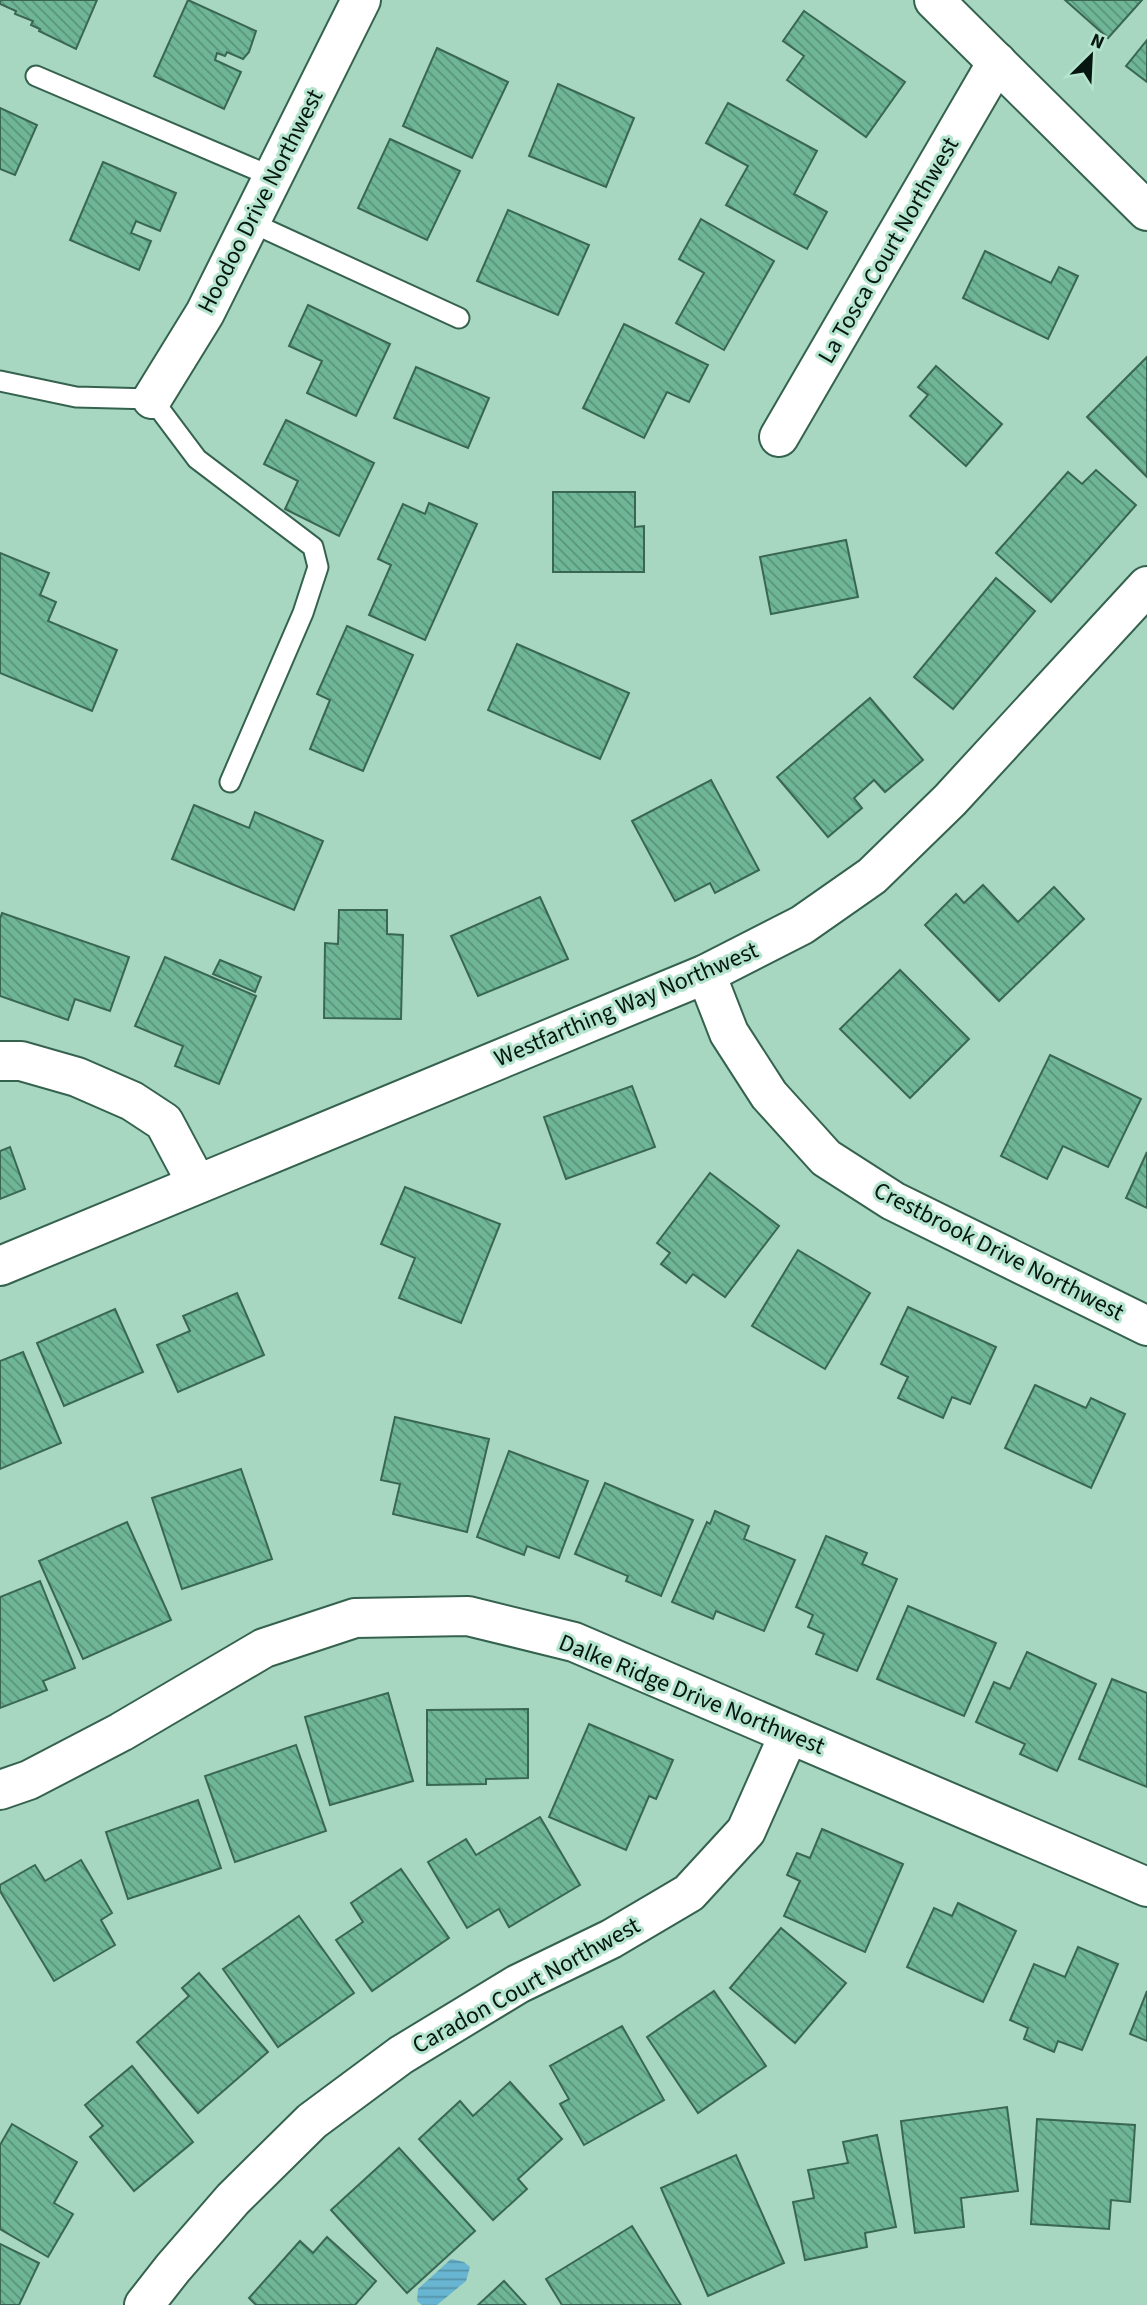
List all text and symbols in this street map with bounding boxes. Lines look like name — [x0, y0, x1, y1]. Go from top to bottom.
north arrow — [1056, 21, 1126, 91]
text: N — [1086, 27, 1109, 57]
street label: Hoodoo Drive Northwest — [189, 83, 332, 319]
street label: La Tosca Court Northwest — [809, 131, 968, 370]
street label: Westfarthing Way Northwest — [489, 933, 764, 1076]
street label: Crestbrook Drive Northwest — [867, 1173, 1130, 1330]
street label: Dalke Ridge Drive Northwest — [554, 1625, 830, 1764]
street label: Caradon Court Northwest — [406, 1908, 647, 2063]

